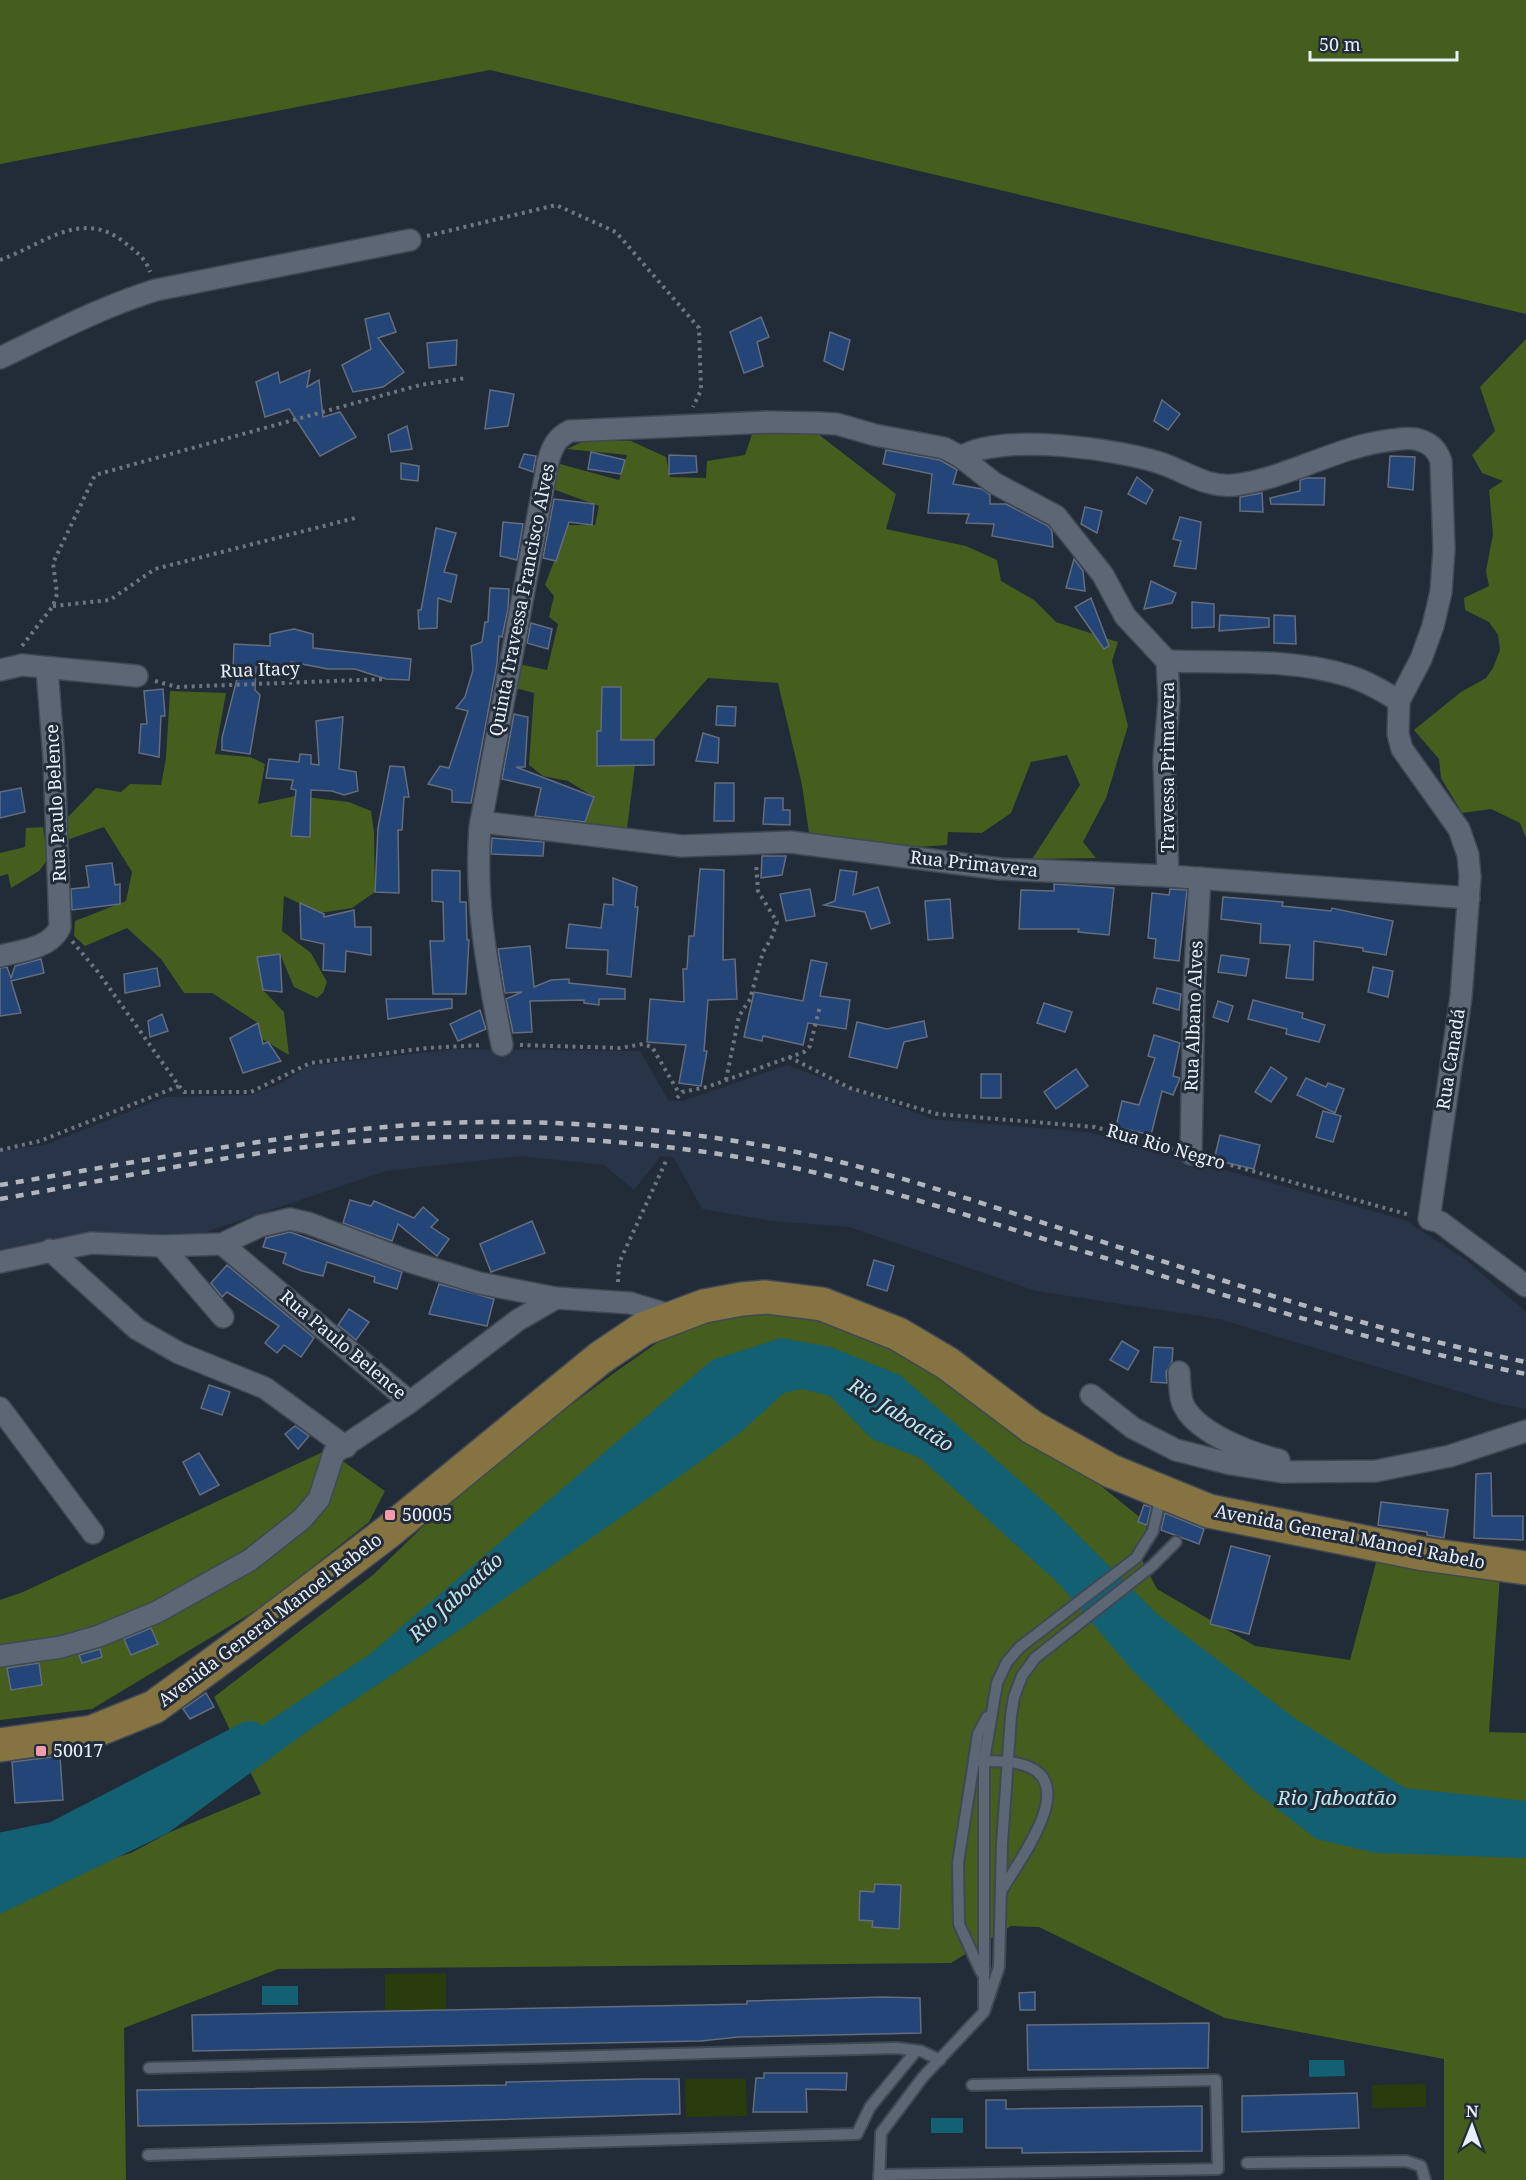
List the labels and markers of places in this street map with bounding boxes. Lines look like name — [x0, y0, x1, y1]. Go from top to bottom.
place label: 50005 — [402, 1502, 452, 1526]
marker: 50005 — [383, 1508, 397, 1522]
place label: 50017 — [53, 1738, 103, 1762]
marker: 50017 — [34, 1744, 48, 1758]

